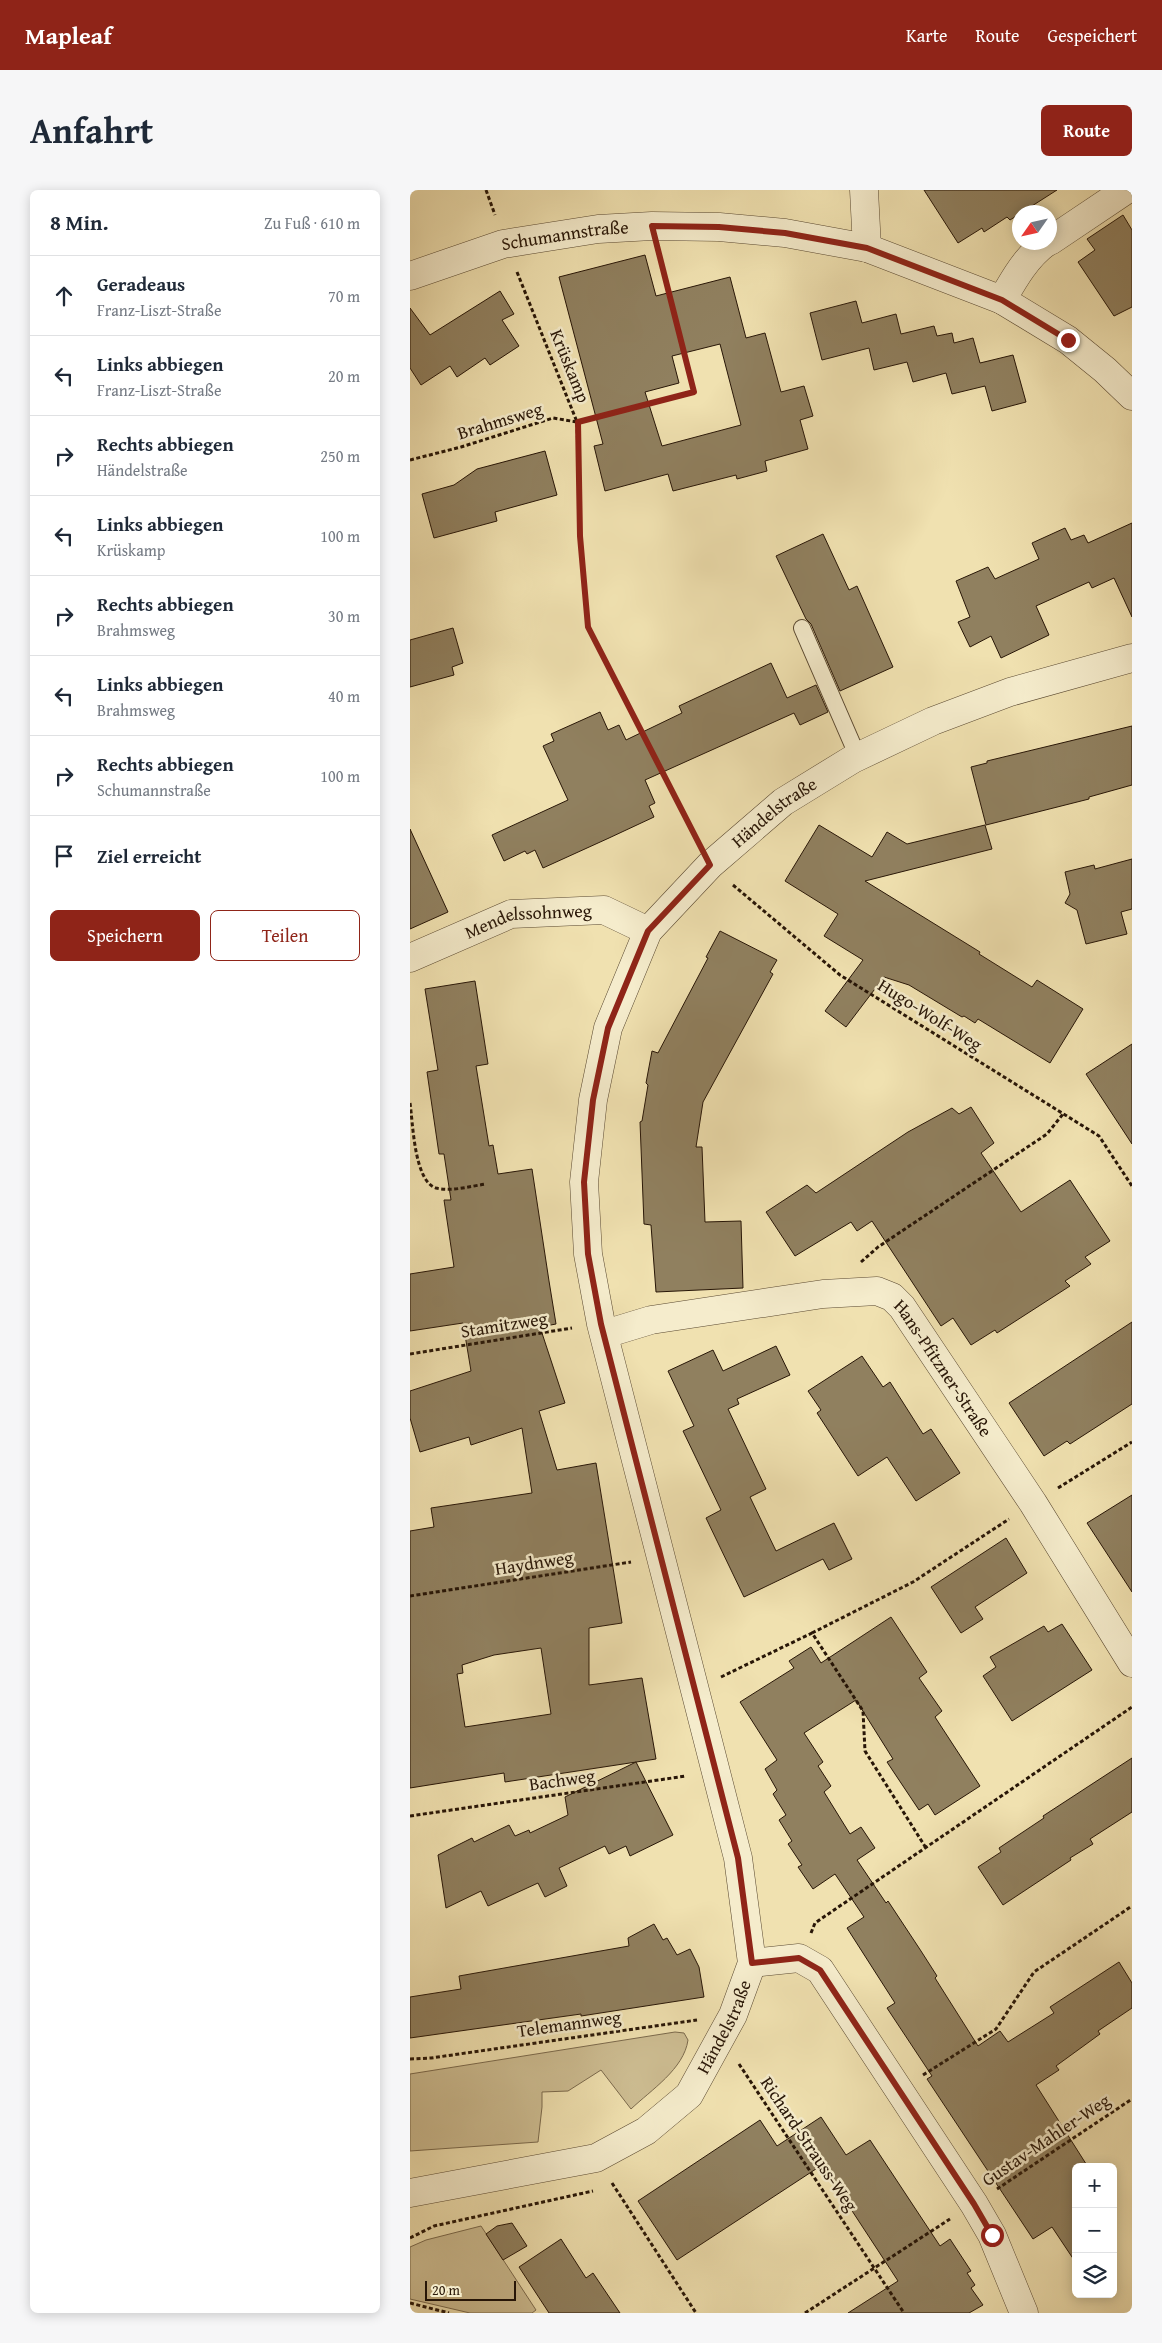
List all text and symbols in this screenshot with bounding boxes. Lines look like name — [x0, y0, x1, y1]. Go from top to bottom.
text: Mapleaf — [25, 18, 112, 53]
text: Karte — [906, 22, 947, 49]
text: Route — [975, 22, 1020, 49]
text: Gespeichert — [1048, 22, 1137, 49]
text: Anfahrt — [30, 105, 153, 156]
button: Route — [1041, 105, 1132, 156]
north arrow — [1012, 205, 1057, 250]
text: 8 Min. — [50, 207, 108, 238]
text: Zu Fuß · 610 m — [264, 211, 360, 235]
street label: Schumannstraße — [499, 213, 629, 257]
text: Geradeaus — [97, 270, 185, 298]
icon: ahead — [50, 282, 78, 310]
text: 70 m — [328, 284, 360, 308]
text: Franz-Liszt-Straße — [97, 298, 221, 322]
street label: Krüskamp — [544, 325, 598, 407]
route end — [1057, 329, 1080, 352]
text: Links abbiegen — [97, 350, 223, 378]
icon: left — [50, 362, 78, 390]
text: 20 m — [328, 364, 360, 388]
text: Franz-Liszt-Straße — [97, 378, 221, 402]
street label: Brahmsweg — [454, 395, 546, 446]
text: Rechts abbiegen — [97, 430, 234, 458]
icon: right — [50, 442, 78, 470]
text: 250 m — [320, 444, 360, 468]
text: Händelstraße — [97, 458, 188, 482]
text: Links abbiegen — [97, 510, 223, 538]
icon: left — [50, 522, 78, 550]
text: 100 m — [320, 524, 360, 548]
text: Krüskamp — [97, 538, 165, 562]
text: Rechts abbiegen — [97, 590, 234, 618]
icon: right — [50, 602, 78, 630]
text: 30 m — [328, 604, 360, 628]
text: Brahmsweg — [97, 618, 175, 642]
text: Links abbiegen — [97, 670, 223, 698]
icon: left — [50, 682, 78, 710]
text: 40 m — [328, 684, 360, 708]
text: Brahmsweg — [97, 698, 175, 722]
text: Rechts abbiegen — [97, 750, 234, 778]
icon: right — [50, 762, 78, 790]
text: 100 m — [320, 764, 360, 788]
street label: Händelstraße — [725, 770, 822, 854]
text: Schumannstraße — [97, 778, 211, 802]
icon: arrive — [50, 842, 78, 870]
text: Ziel erreicht — [97, 842, 201, 870]
street label: Mendelssohnweg — [460, 897, 592, 946]
button: Speichern — [50, 910, 200, 961]
button: Teilen — [210, 910, 360, 961]
street label: Hugo-Wolf-Weg — [873, 972, 988, 1058]
street label: Hans-Pfitzner-Straße — [888, 1292, 999, 1442]
street label: Stamitzweg — [459, 1304, 549, 1345]
street label: Haydnweg — [493, 1543, 575, 1582]
street label: Bachweg — [527, 1762, 597, 1797]
street label: Händelstraße — [689, 1976, 758, 2079]
street label: Telemannweg — [515, 2003, 623, 2044]
street label: Richard-Strauss-Weg — [754, 2071, 865, 2217]
street label: Gustav-Mahler-Weg — [976, 2087, 1115, 2193]
map controls — [1072, 2163, 1117, 2298]
button: + — [1072, 2163, 1117, 2208]
button: − — [1072, 2208, 1117, 2253]
route start — [981, 2224, 1004, 2247]
button: layers — [1072, 2253, 1117, 2298]
scale bar — [425, 2278, 516, 2301]
text: 20 m — [432, 2280, 460, 2300]

